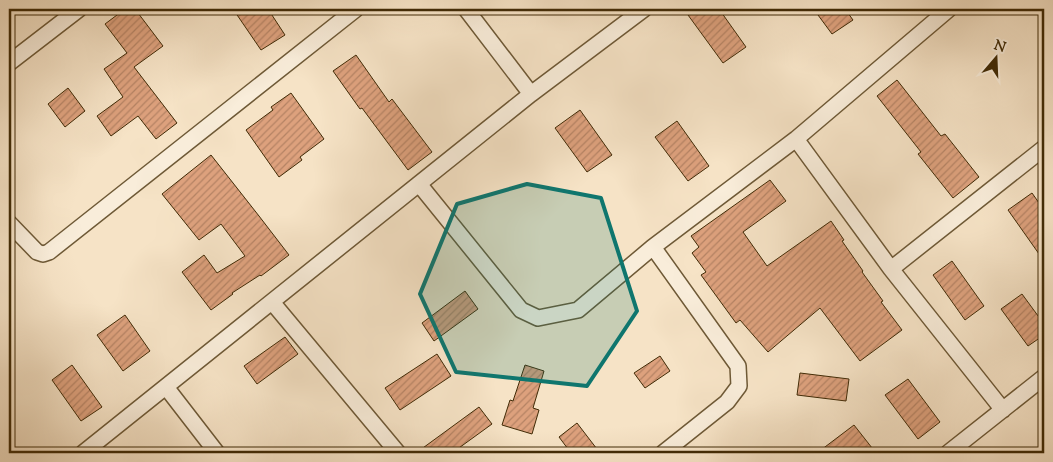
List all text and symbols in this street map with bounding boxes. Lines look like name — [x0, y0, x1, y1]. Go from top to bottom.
north arrow — [970, 32, 1020, 82]
text: N — [991, 36, 1008, 59]

